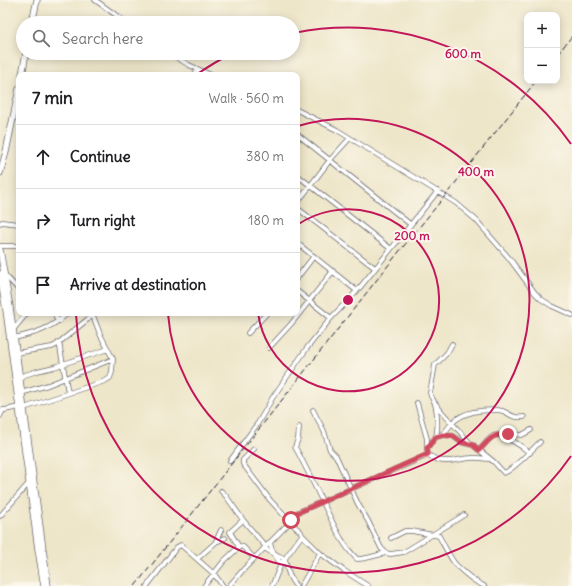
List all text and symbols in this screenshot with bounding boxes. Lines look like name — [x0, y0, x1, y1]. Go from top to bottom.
map controls — [524, 12, 560, 84]
button: + — [524, 12, 560, 48]
search box — [16, 16, 300, 60]
icon: search — [30, 27, 52, 49]
text: Search here — [62, 29, 143, 48]
text: 600 m — [445, 46, 482, 61]
button: − — [524, 48, 560, 84]
text: 7 min — [32, 87, 73, 109]
text: Walk · 560 m — [209, 90, 284, 107]
icon: ahead — [32, 146, 54, 168]
text: Continue — [70, 147, 131, 166]
text: 380 m — [246, 148, 284, 165]
text: 400 m — [458, 164, 495, 179]
icon: right — [32, 210, 54, 232]
text: Turn right — [70, 211, 135, 230]
text: 180 m — [248, 212, 284, 229]
text: 200 m — [394, 228, 430, 243]
icon: arrive — [32, 274, 54, 296]
text: Arrive at destination — [70, 275, 206, 294]
centre of rings — [341, 293, 355, 307]
route end — [499, 425, 517, 443]
route start — [282, 511, 300, 529]

